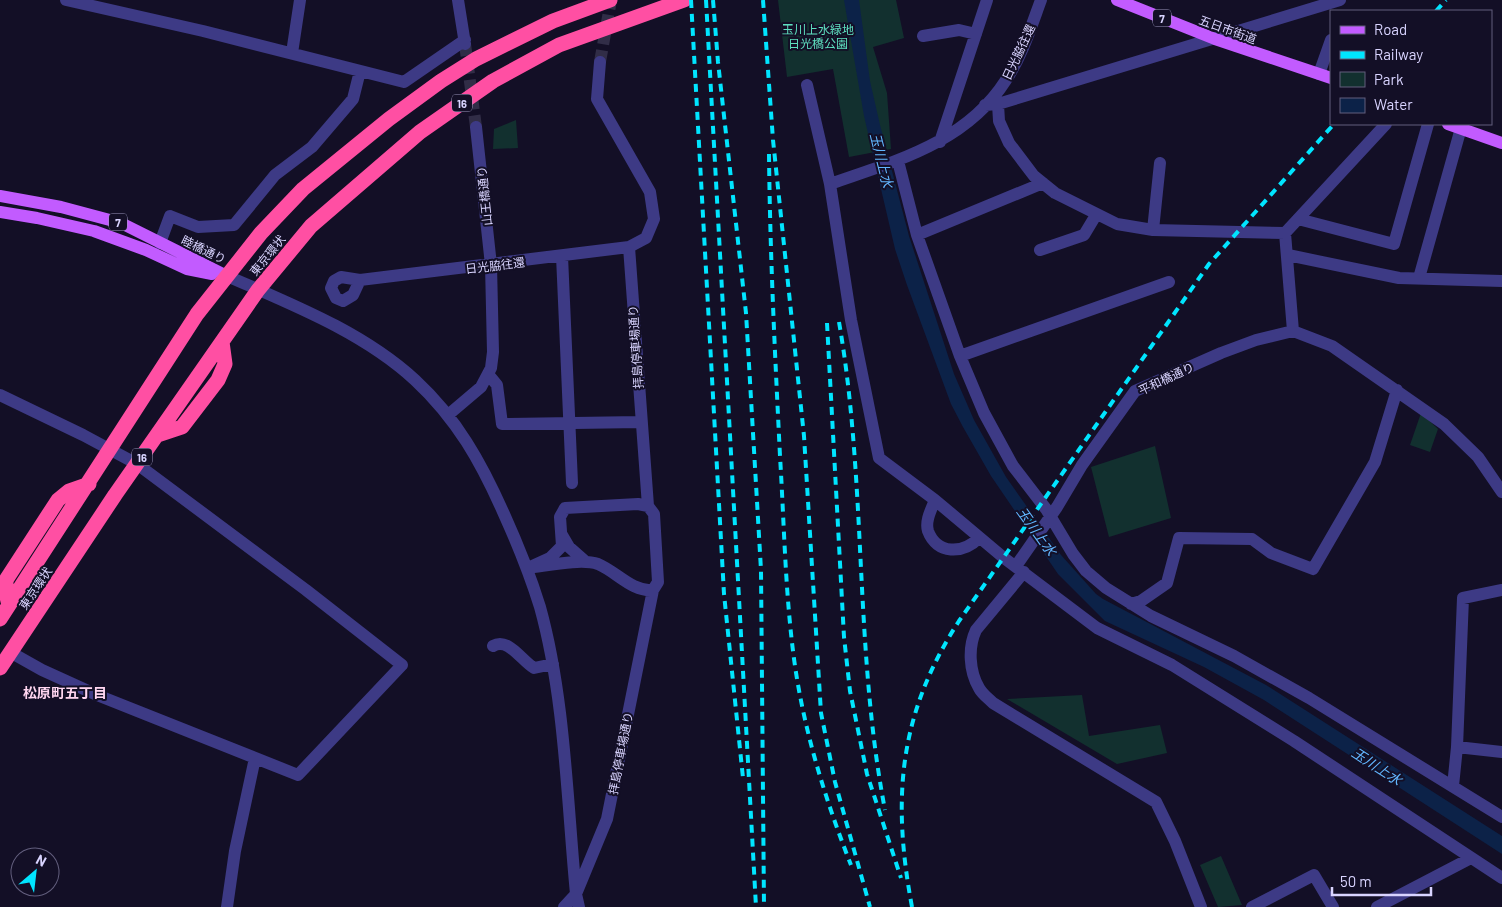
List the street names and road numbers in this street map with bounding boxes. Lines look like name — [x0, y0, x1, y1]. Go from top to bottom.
road number: 7 — [1153, 10, 1171, 27]
street label: 五日市街道 — [1197, 12, 1259, 46]
street label: 日光脇往還 — [999, 22, 1037, 82]
road number: 16 — [452, 95, 472, 112]
street label: 山王橋通り — [474, 165, 494, 227]
road number: 7 — [109, 213, 127, 230]
street label: 睦橋通り — [179, 232, 229, 266]
street label: 東京環状 — [246, 232, 288, 278]
street label: 日光脇往還 — [464, 254, 526, 276]
street label: 拝島停車場通り — [625, 305, 645, 389]
street label: 平和橋通り — [1136, 359, 1196, 397]
road number: 16 — [132, 448, 152, 466]
street label: 東京環状 — [16, 564, 54, 612]
street label: 拝島停車場通り — [605, 710, 635, 796]

